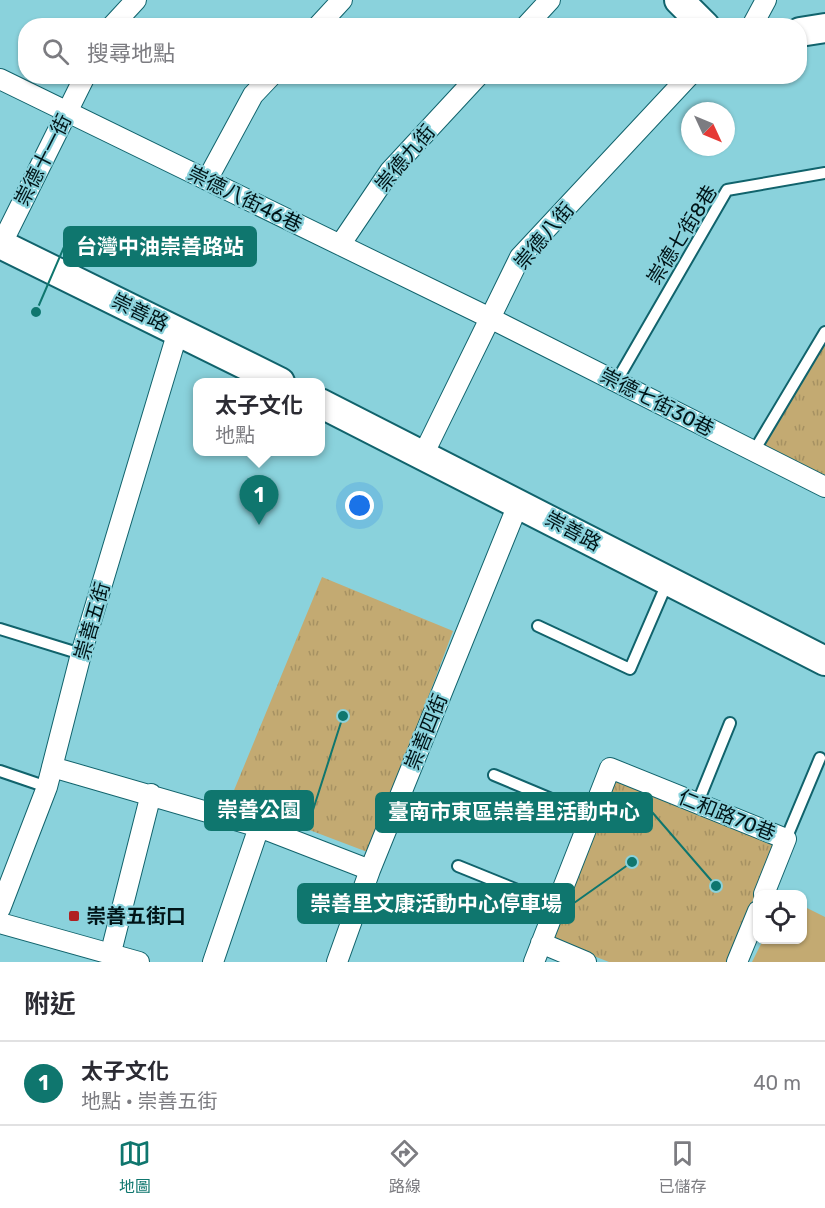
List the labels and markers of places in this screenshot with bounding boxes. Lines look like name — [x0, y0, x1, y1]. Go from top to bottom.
callout: 台灣中油崇善路站 — [64, 227, 256, 266]
pin: 1 — [240, 476, 278, 525]
callout: 崇善公園 — [205, 791, 313, 830]
callout: 臺南市東區崇善里活動中心 — [376, 793, 652, 832]
callout: 崇善里文康活動中心停車場 — [298, 884, 574, 923]
place label: 崇善五街口 — [86, 904, 186, 928]
marker: 崇善五街口 — [67, 909, 81, 923]

